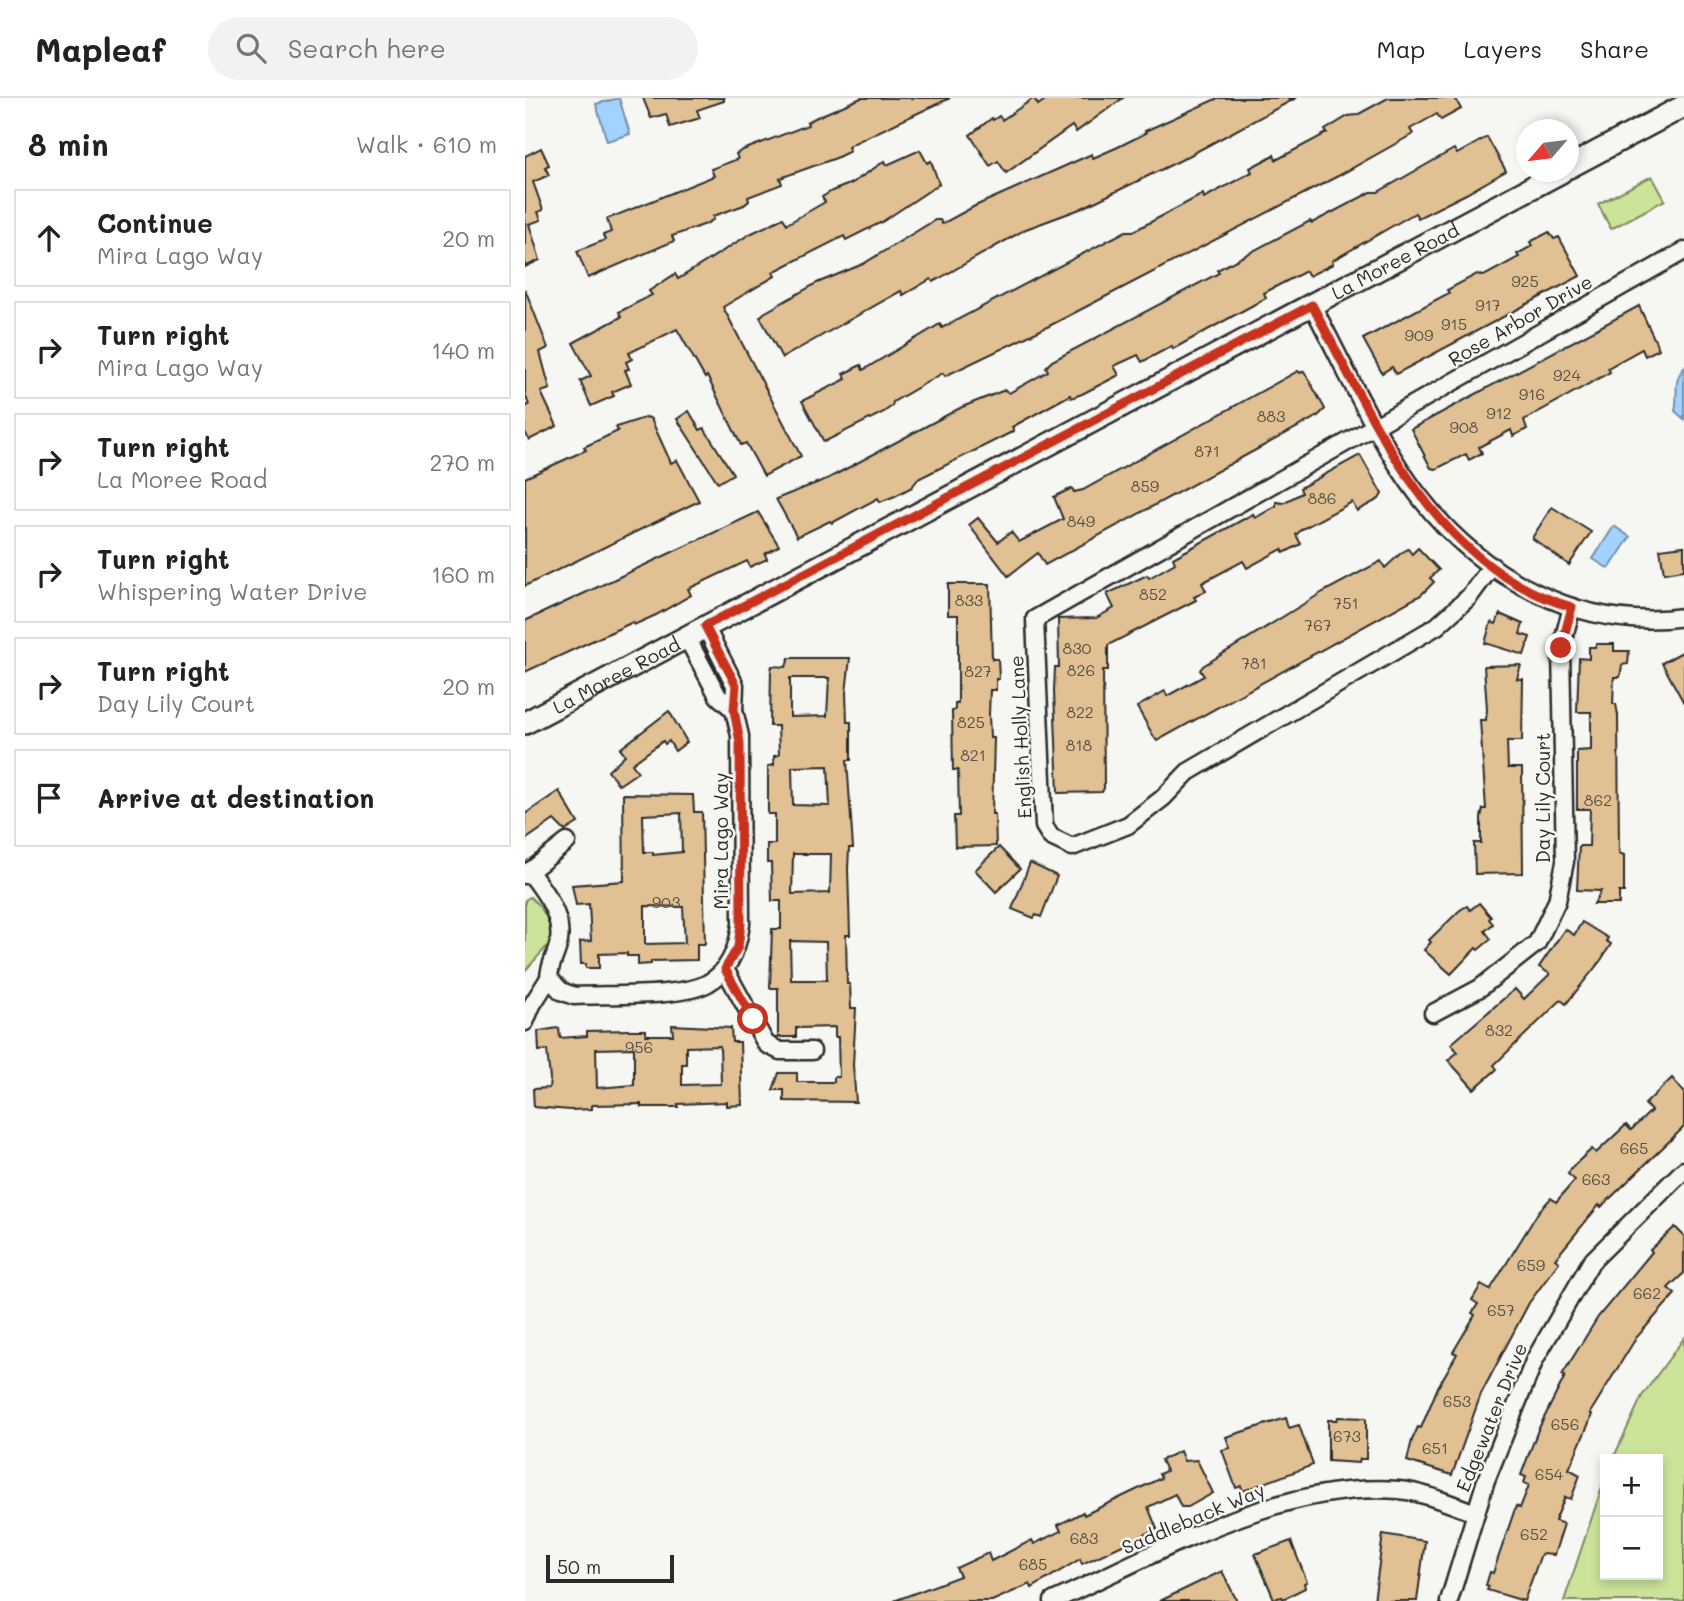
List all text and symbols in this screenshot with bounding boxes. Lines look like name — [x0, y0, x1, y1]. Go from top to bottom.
search box — [208, 17, 698, 80]
text: Mapleaf — [35, 27, 166, 70]
icon: search — [232, 29, 270, 67]
text: Search here — [288, 31, 446, 65]
text: Map — [1377, 33, 1425, 64]
text: Layers — [1463, 33, 1542, 64]
text: Share — [1580, 33, 1649, 64]
north arrow — [1516, 119, 1579, 182]
text: 8 min — [28, 124, 109, 164]
text: Walk · 610 m — [356, 129, 497, 159]
text: Continue — [97, 206, 213, 240]
street label: La Moree Road — [1327, 216, 1463, 305]
icon: ahead — [30, 219, 68, 257]
text: 20 m — [442, 223, 495, 253]
text: Mira Lago Way — [97, 240, 263, 270]
street label: Rose Arbor Drive — [1443, 269, 1597, 371]
house number: 925 — [1511, 270, 1539, 291]
house number: 917 — [1475, 294, 1501, 315]
house number: 915 — [1441, 313, 1467, 334]
text: Turn right — [97, 318, 230, 352]
house number: 909 — [1405, 324, 1433, 345]
icon: right — [30, 331, 68, 369]
text: 140 m — [431, 335, 495, 365]
text: Mira Lago Way — [97, 352, 263, 382]
house number: 924 — [1553, 364, 1581, 385]
house number: 916 — [1519, 383, 1545, 404]
house number: 912 — [1486, 402, 1512, 423]
house number: 883 — [1257, 405, 1285, 426]
house number: 908 — [1449, 416, 1479, 437]
text: Turn right — [97, 430, 230, 464]
house number: 871 — [1194, 440, 1220, 461]
icon: right — [30, 443, 68, 481]
text: 270 m — [430, 447, 495, 477]
text: La Moree Road — [97, 464, 267, 494]
house number: 859 — [1131, 475, 1159, 496]
house number: 886 — [1307, 487, 1337, 508]
house number: 849 — [1067, 510, 1095, 531]
text: Turn right — [97, 542, 230, 576]
icon: right — [30, 555, 68, 593]
text: 160 m — [431, 559, 495, 589]
text: Whispering Water Drive — [97, 576, 367, 606]
house number: 852 — [1139, 583, 1167, 604]
house number: 833 — [955, 589, 983, 610]
house number: 751 — [1333, 592, 1359, 613]
house number: 767 — [1304, 614, 1332, 635]
street label: La Moree Road — [548, 631, 684, 719]
route end — [1545, 632, 1576, 663]
house number: 830 — [1063, 637, 1092, 658]
house number: 781 — [1241, 652, 1267, 673]
text: Turn right — [97, 654, 230, 688]
street label: English Holly Lane — [1003, 655, 1037, 819]
house number: 826 — [1067, 659, 1095, 680]
house number: 827 — [964, 660, 992, 681]
icon: right — [30, 667, 68, 705]
text: 20 m — [442, 671, 495, 701]
text: Day Lily Court — [97, 688, 255, 718]
house number: 822 — [1066, 701, 1094, 722]
house number: 825 — [957, 711, 985, 732]
street label: Day Lily Court — [1530, 733, 1555, 863]
house number: 818 — [1066, 734, 1093, 755]
house number: 821 — [960, 744, 986, 765]
street label: Mira Lago Way — [708, 772, 733, 910]
icon: arrive — [30, 779, 68, 817]
text: Arrive at destination — [97, 781, 374, 815]
house number: 862 — [1584, 789, 1612, 810]
house number: 903 — [652, 891, 680, 912]
route start — [737, 1003, 768, 1034]
house number: 832 — [1485, 1019, 1513, 1040]
house number: 956 — [625, 1036, 653, 1057]
house number: 665 — [1620, 1137, 1648, 1158]
house number: 663 — [1582, 1168, 1610, 1189]
house number: 659 — [1517, 1254, 1545, 1275]
house number: 662 — [1633, 1282, 1661, 1303]
house number: 657 — [1487, 1299, 1515, 1320]
street label: Edgewater Drive — [1450, 1339, 1532, 1495]
house number: 653 — [1443, 1390, 1471, 1411]
house number: 656 — [1551, 1413, 1579, 1434]
house number: 673 — [1333, 1425, 1361, 1446]
house number: 651 — [1422, 1437, 1448, 1458]
map controls — [1600, 1454, 1663, 1580]
button: + — [1600, 1454, 1663, 1517]
house number: 654 — [1535, 1463, 1564, 1484]
street label: Saddleback Way — [1118, 1477, 1268, 1559]
button: − — [1600, 1517, 1663, 1580]
house number: 652 — [1520, 1523, 1548, 1544]
house number: 683 — [1070, 1527, 1098, 1548]
scale bar — [546, 1552, 674, 1584]
house number: 685 — [1019, 1553, 1047, 1574]
text: 50 m — [557, 1554, 601, 1579]

